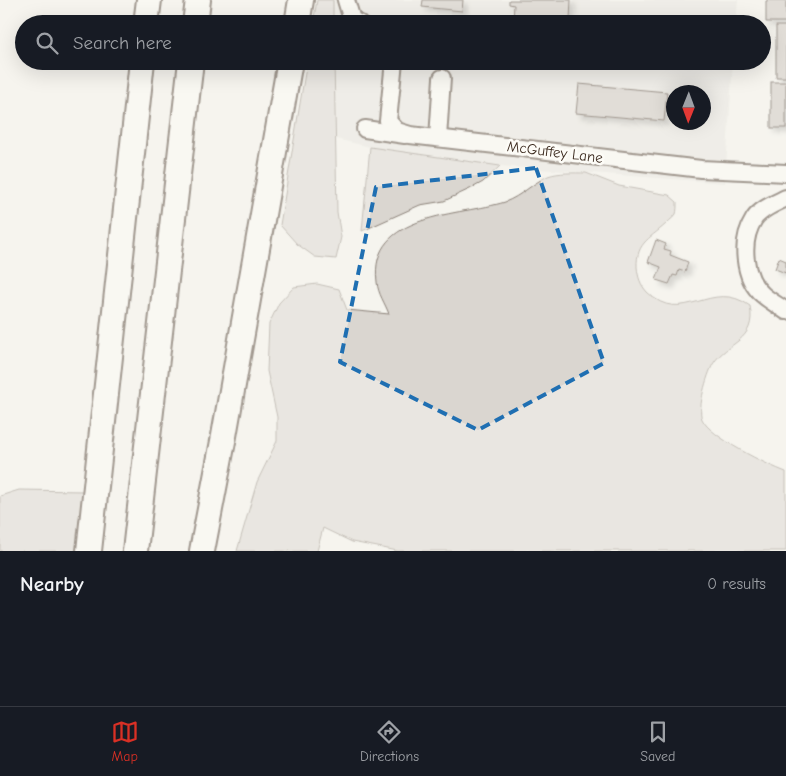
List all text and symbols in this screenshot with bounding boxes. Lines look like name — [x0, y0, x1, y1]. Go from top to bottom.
search box — [15, 15, 771, 70]
icon: search — [33, 29, 61, 57]
text: Search here — [73, 32, 172, 54]
north arrow — [666, 85, 711, 130]
street label: McGuffey Lane — [506, 137, 604, 167]
text: Nearby — [20, 572, 84, 596]
text: 0 results — [707, 575, 766, 593]
tab: Map — [111, 718, 139, 765]
tab: Directions — [360, 718, 419, 765]
tab: Saved — [640, 718, 675, 765]

